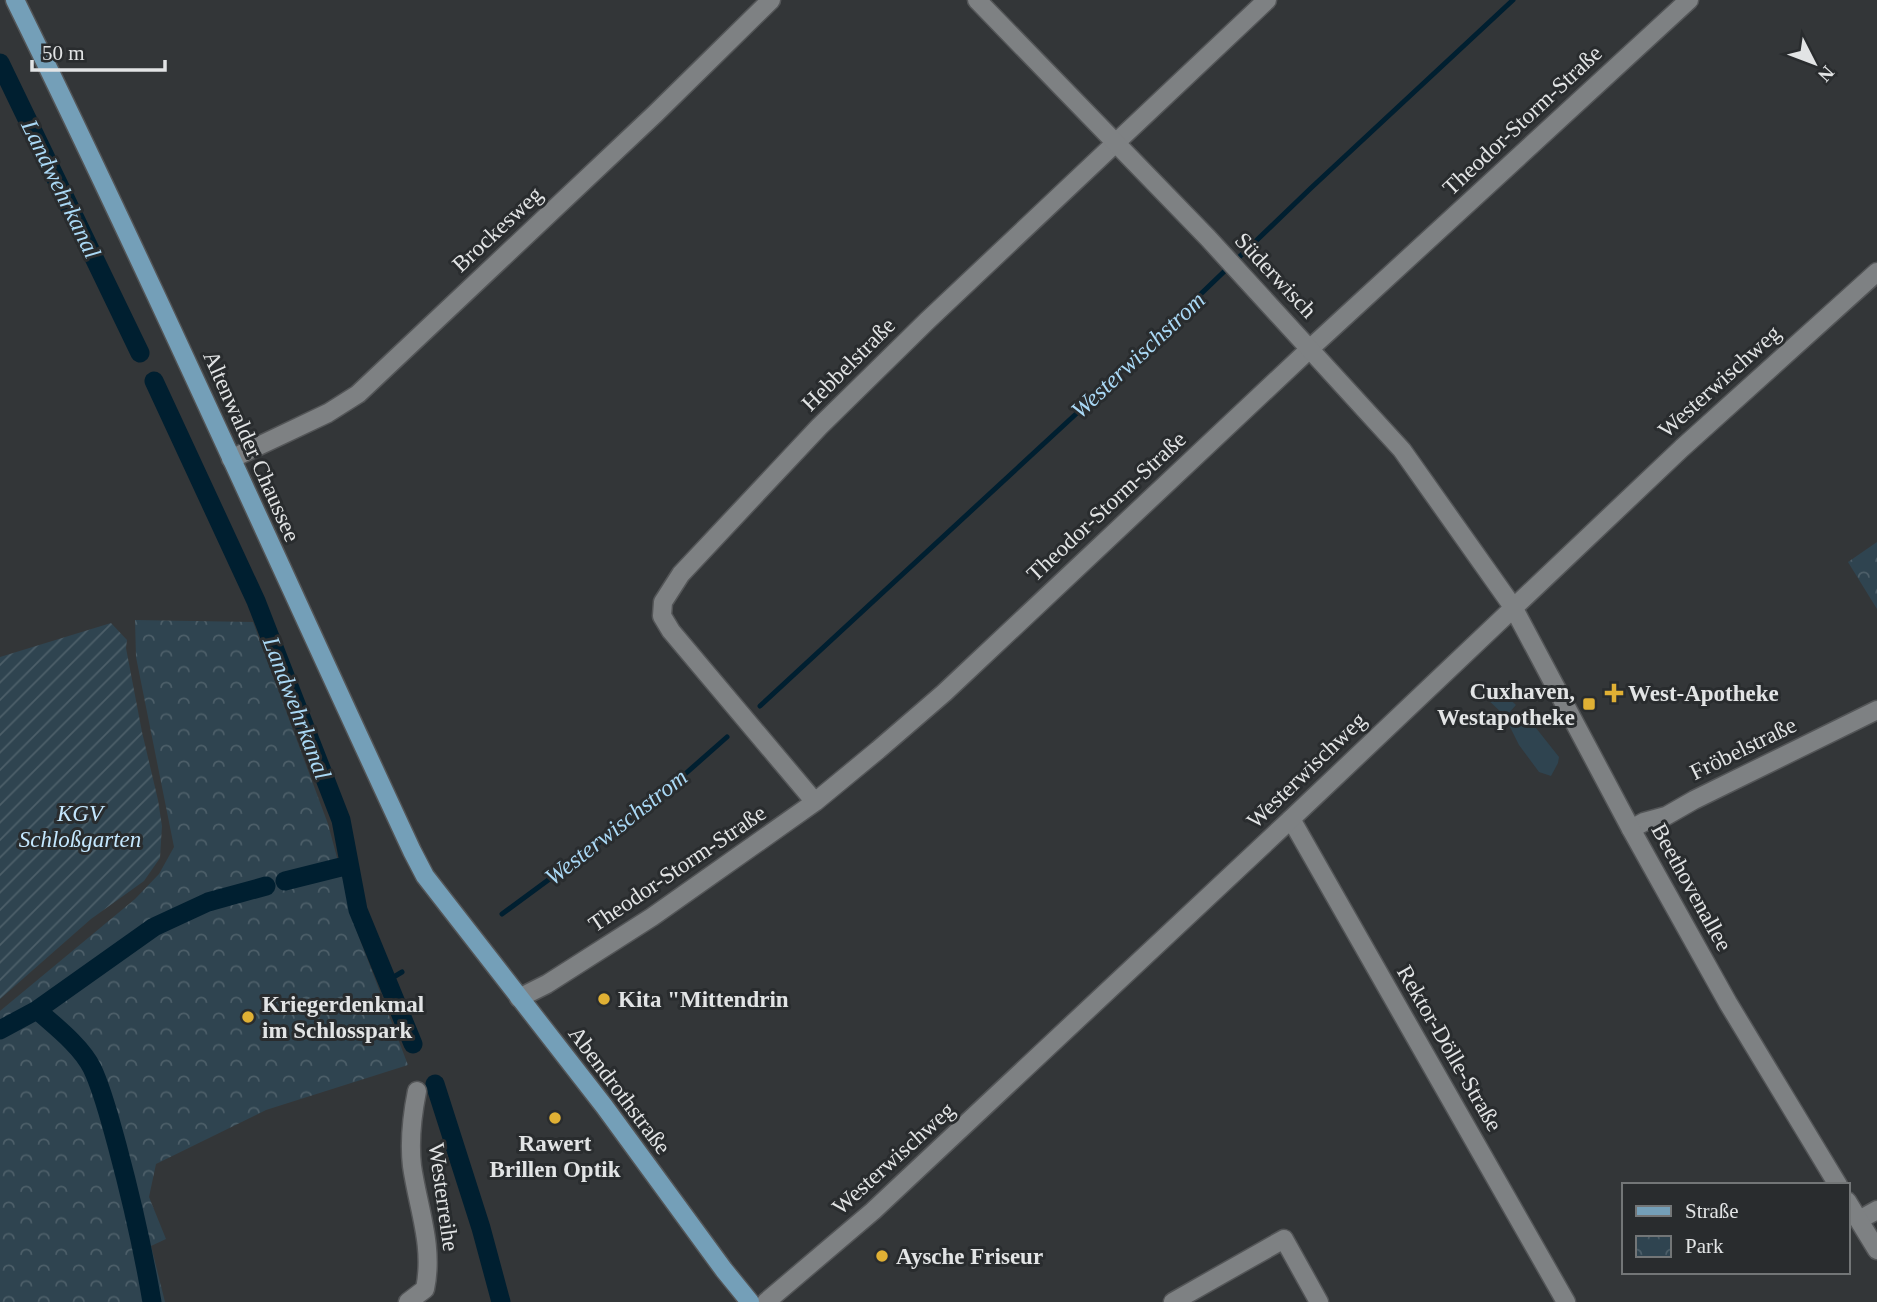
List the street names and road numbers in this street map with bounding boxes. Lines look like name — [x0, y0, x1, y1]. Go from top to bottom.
street label: Theodor-Storm-Straße — [1438, 40, 1607, 200]
street label: Brockesweg — [447, 181, 548, 277]
street label: Süderwisch — [1230, 228, 1322, 323]
street label: Hebbelstraße — [797, 313, 900, 416]
street label: Westerwischweg — [1653, 320, 1786, 443]
street label: Altenwalder Chaussee — [198, 347, 305, 546]
street label: Theodor-Storm-Straße — [1022, 426, 1191, 586]
street label: Westerwischweg — [1242, 707, 1371, 833]
street label: Fröbelstraße — [1686, 712, 1800, 785]
street label: Theodor-Storm-Straße — [584, 800, 770, 937]
street label: Beethovenallee — [1646, 819, 1737, 955]
street label: Rektor-Dölle-Straße — [1392, 961, 1507, 1136]
street label: Abendrothstraße — [563, 1022, 676, 1159]
street label: Westerwischweg — [827, 1097, 960, 1220]
street label: Westerreihe — [424, 1141, 463, 1253]

